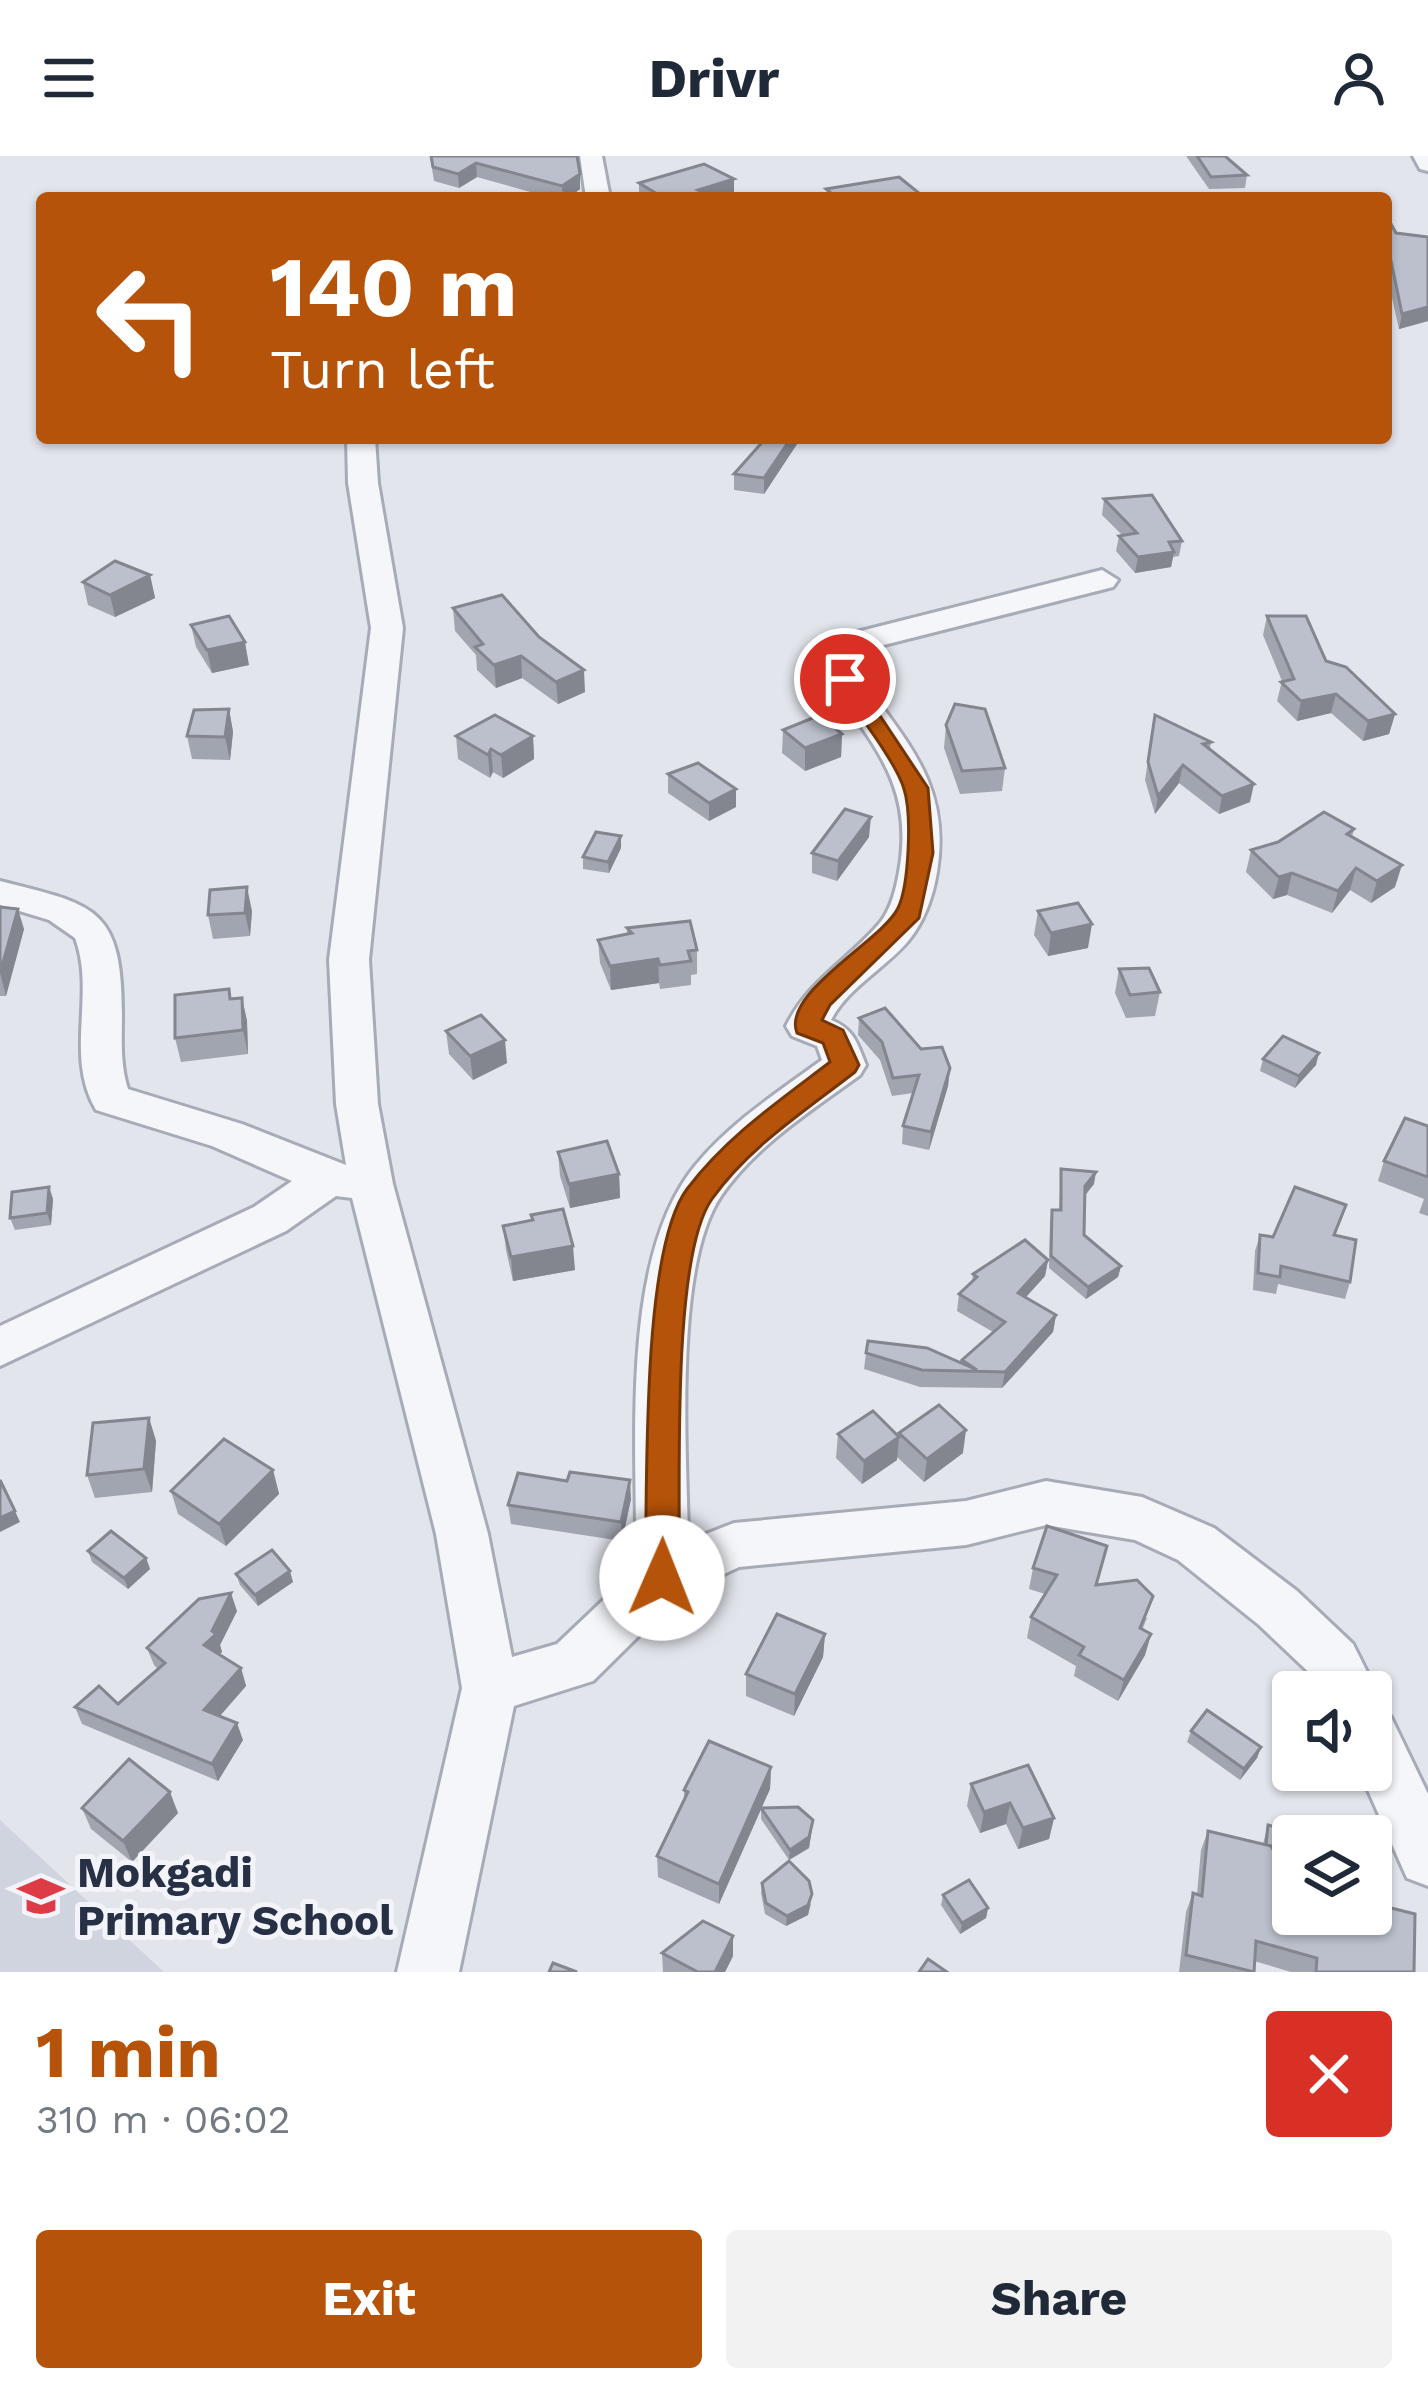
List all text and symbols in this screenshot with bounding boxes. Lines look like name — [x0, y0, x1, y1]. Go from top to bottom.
icon: menu — [36, 45, 102, 111]
icon: person — [1326, 45, 1392, 111]
text: Drivr — [648, 47, 780, 110]
text: 140 m — [270, 238, 518, 336]
icon: left — [72, 240, 228, 396]
text: Turn left — [270, 338, 495, 401]
pin — [794, 628, 896, 730]
icon: arrive — [812, 646, 878, 712]
position arrow — [599, 1515, 725, 1641]
map controls — [1272, 1671, 1392, 1935]
button: sound — [1272, 1671, 1392, 1791]
button: layers — [1272, 1815, 1392, 1935]
place label: Mokgadi Primary School — [77, 1848, 393, 1945]
school or university icon: Mokgadi Primary School — [16, 1871, 66, 1921]
text: 1 min — [36, 2010, 221, 2094]
button: close — [1266, 2011, 1392, 2137]
text: 310 m · 06:02 — [36, 2097, 291, 2142]
button: Exit — [36, 2230, 702, 2368]
button: Share — [726, 2230, 1392, 2368]

